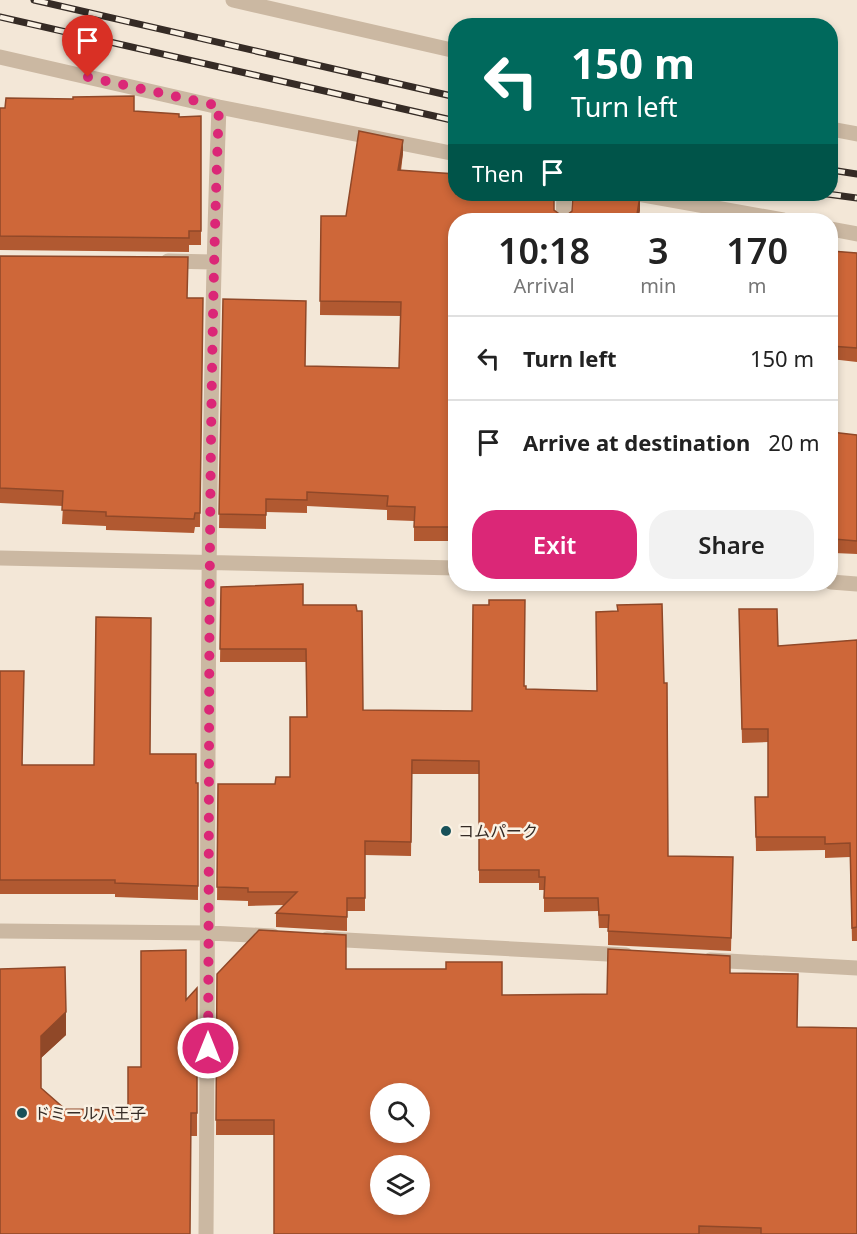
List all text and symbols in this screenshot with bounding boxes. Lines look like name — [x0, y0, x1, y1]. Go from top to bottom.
pin — [62, 15, 113, 77]
icon: arrive — [71, 24, 104, 57]
text: 150 m — [571, 34, 695, 91]
icon: left — [472, 42, 550, 120]
text: Turn left — [571, 88, 677, 125]
icon: arrive — [536, 156, 569, 189]
text: Then — [472, 158, 524, 188]
text: 10:18 — [498, 226, 590, 275]
text: 3 — [648, 226, 669, 275]
text: 170 — [726, 226, 788, 275]
text: Arrival — [514, 272, 575, 299]
text: min — [640, 272, 676, 299]
text: m — [748, 272, 767, 299]
icon: left — [472, 342, 505, 375]
text: Turn left — [523, 343, 617, 373]
text: 150 m — [750, 343, 814, 373]
icon: arrive — [472, 426, 505, 459]
text: Arrive at destination — [523, 427, 750, 457]
text: 20 m — [768, 427, 820, 457]
button: Exit — [472, 510, 637, 579]
button: Share — [649, 510, 814, 579]
place label: コムパーク — [458, 820, 538, 842]
marker: コムパーク — [439, 824, 453, 838]
position arrow — [176, 1016, 240, 1080]
map controls — [370, 1083, 430, 1215]
button: search — [370, 1083, 430, 1143]
place label: ドミール八王子 — [34, 1102, 146, 1124]
marker: ドミール八王子 — [15, 1106, 29, 1120]
button: layers — [370, 1155, 430, 1215]

